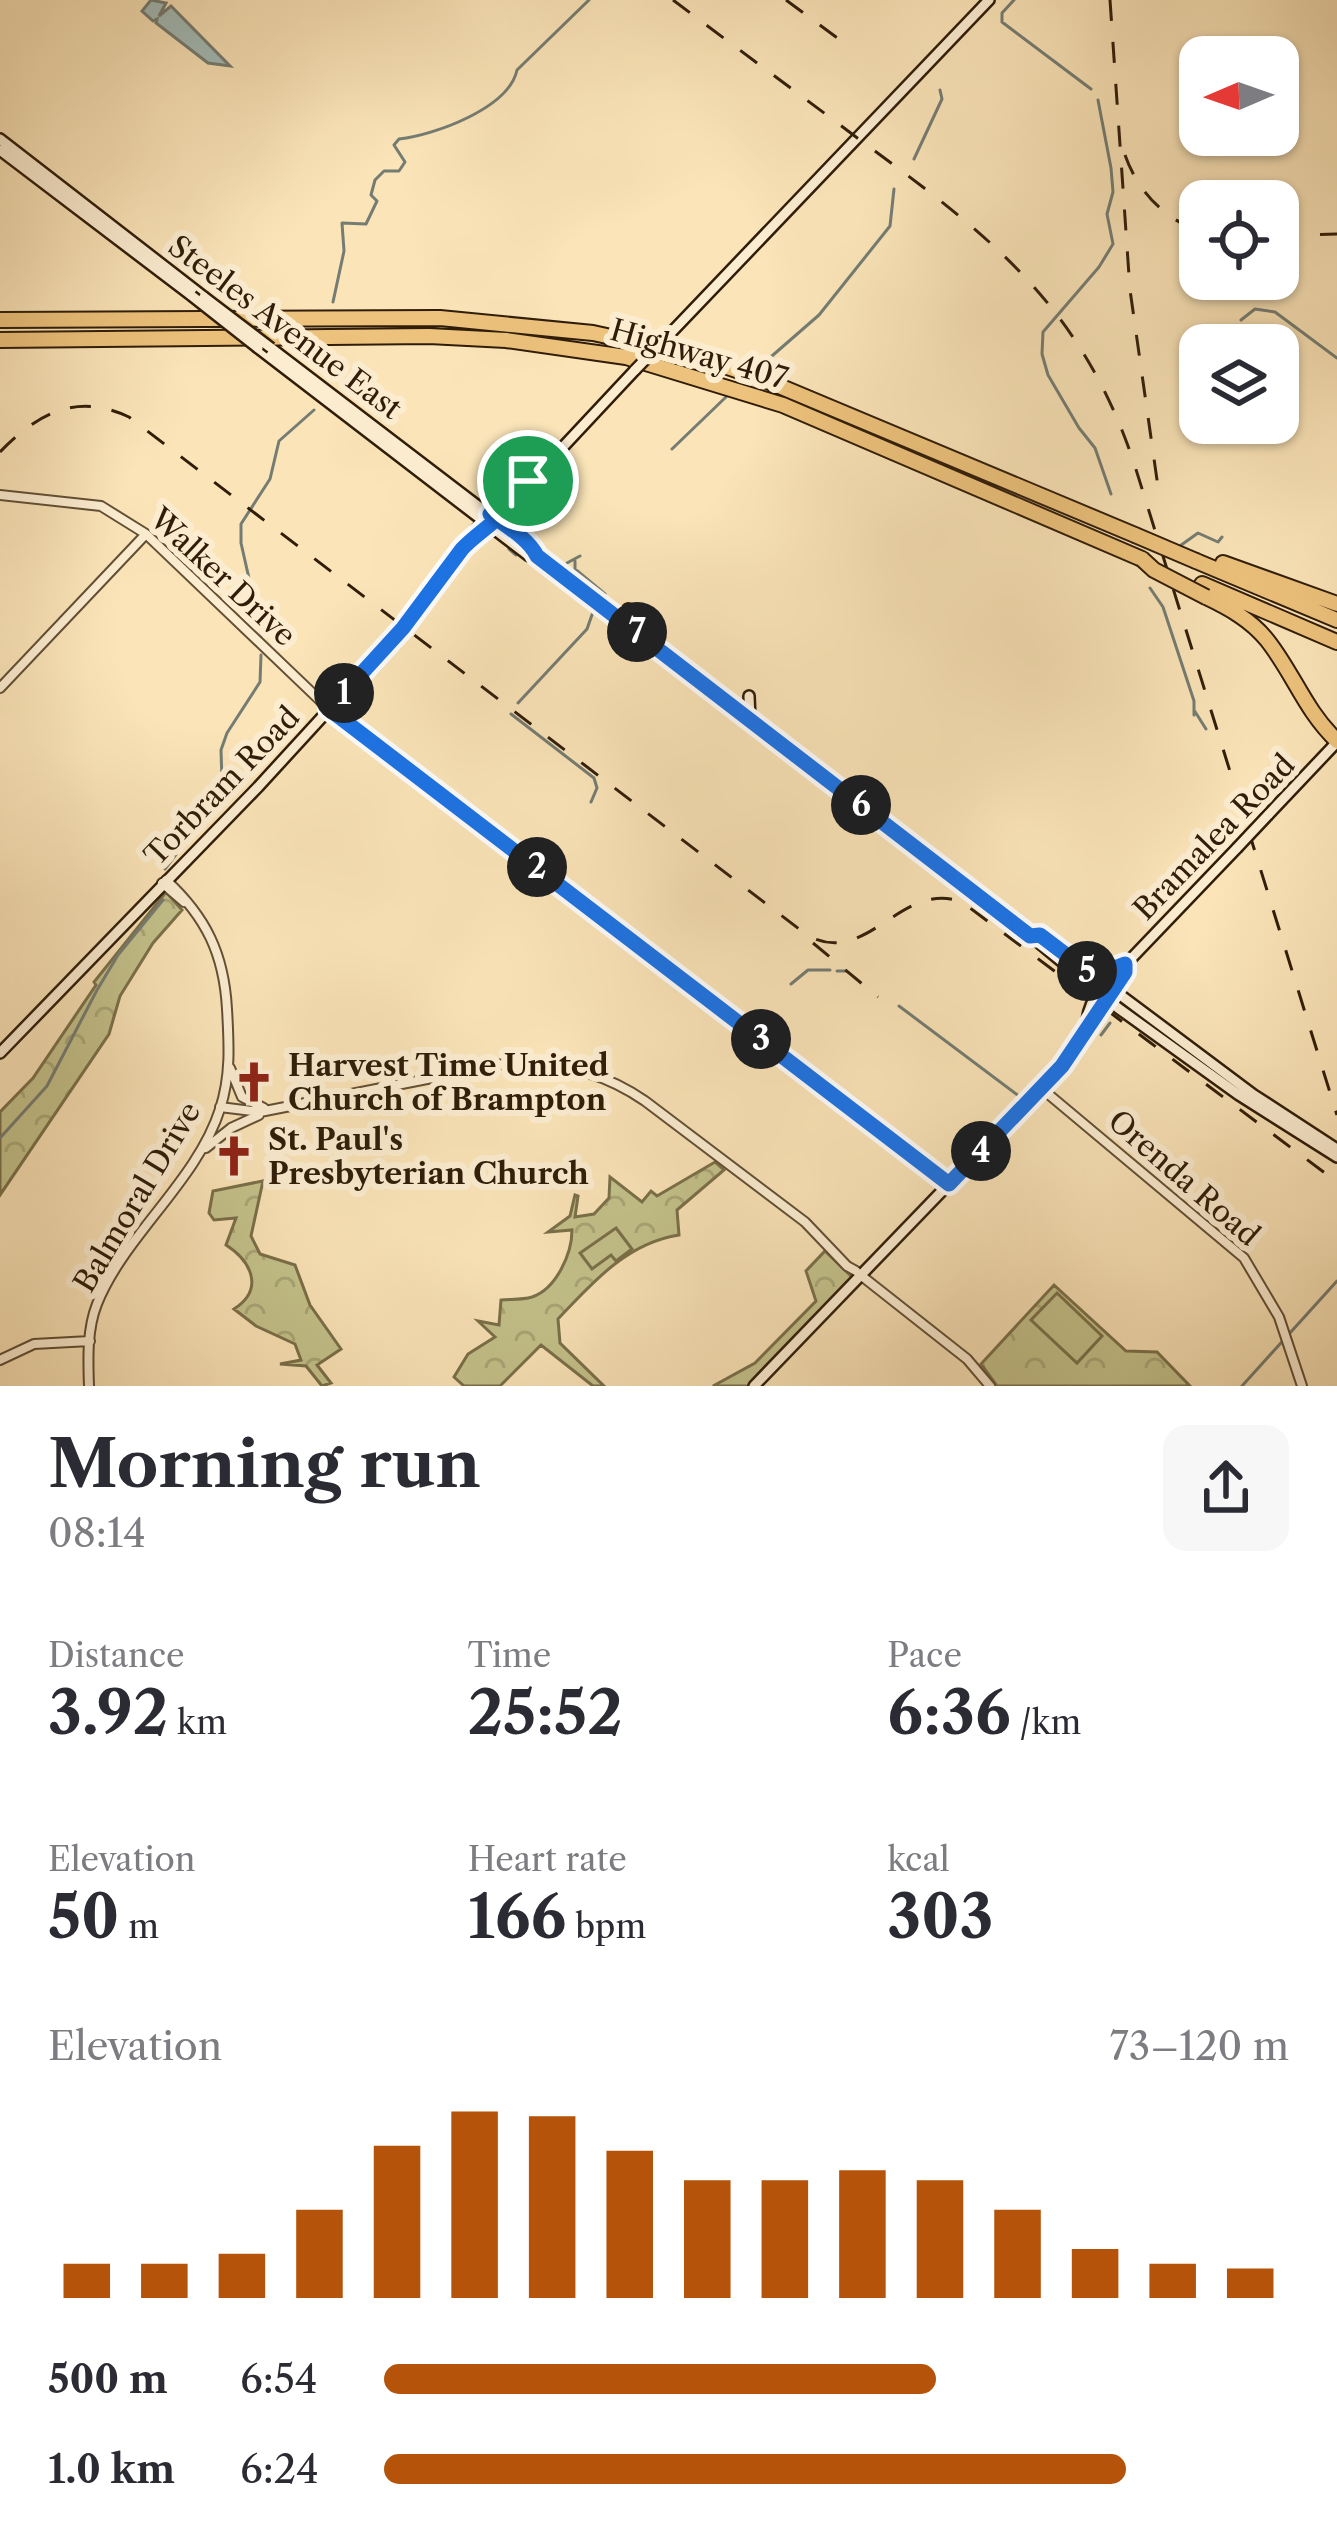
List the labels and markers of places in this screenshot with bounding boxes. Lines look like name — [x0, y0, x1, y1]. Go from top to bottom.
pin — [477, 430, 579, 532]
pin: 7 — [607, 602, 667, 662]
pin: 1 — [314, 663, 374, 723]
pin: 6 — [831, 775, 891, 835]
pin: 2 — [507, 837, 567, 897]
pin: 5 — [1057, 941, 1117, 1001]
pin: 3 — [731, 1009, 791, 1069]
place label: Harvest Time United Church of Brampton — [288, 1047, 609, 1118]
church icon: Harvest Time United Church of Brampton — [231, 1059, 277, 1105]
place label: St. Paul's Presbyterian Church — [268, 1121, 589, 1192]
pin: 4 — [951, 1121, 1011, 1181]
church icon: St. Paul's Presbyterian Church — [211, 1133, 257, 1179]

